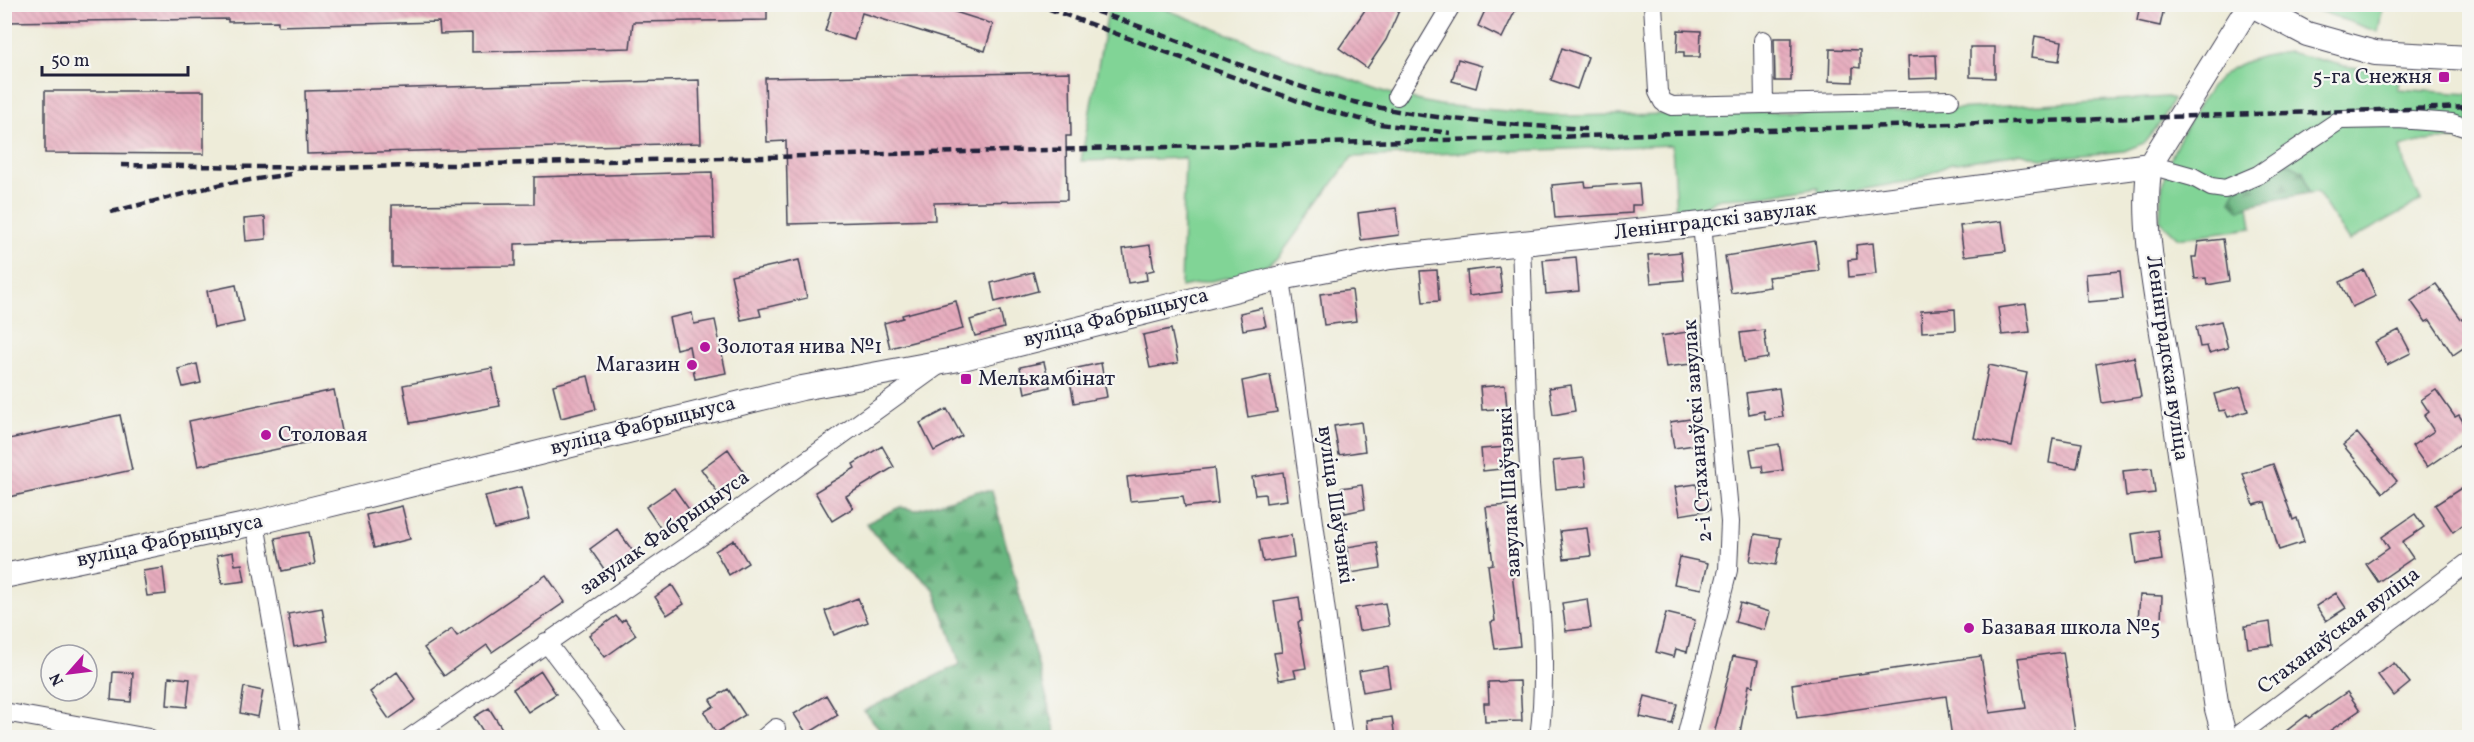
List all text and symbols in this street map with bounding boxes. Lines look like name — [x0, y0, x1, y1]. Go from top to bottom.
scale bar — [42, 39, 188, 77]
text: 50 m — [51, 49, 90, 74]
place label: 5-га Снежня — [2312, 63, 2432, 92]
marker: 5-га Снежня — [2437, 70, 2451, 84]
street label: Ленінградскі завулак — [1612, 194, 1818, 248]
street label: Ленінградская вуліца — [2138, 253, 2196, 463]
street label: вуліца Фабрыцыуса — [1020, 281, 1212, 355]
street label: 2-і Стаханаўскі завулак — [1676, 319, 1720, 543]
place label: Золотая нива №1 — [717, 333, 882, 362]
marker: Золотая нива №1 — [698, 340, 712, 354]
place label: Магазин — [596, 351, 680, 380]
marker: Магазин — [685, 358, 699, 372]
place label: Мелькамбінат — [978, 365, 1115, 394]
marker: Мелькамбінат — [959, 372, 973, 386]
street label: вуліца Фабрыцыуса — [547, 389, 739, 463]
street label: завулак Шаўчэнкі — [1491, 406, 1529, 578]
place label: Столовая — [278, 421, 367, 450]
street label: вуліца Шаўчэнкі — [1310, 424, 1360, 586]
marker: Столовая — [259, 428, 273, 442]
street label: завулак Фабрыцыуса — [574, 463, 756, 603]
street label: вуліца Фабрыцыуса — [74, 507, 266, 575]
street label: Стаханаўская вуліца — [2252, 560, 2426, 702]
place label: Базавая школа №5 — [1981, 614, 2160, 643]
marker: Базавая школа №5 — [1962, 621, 1976, 635]
north arrow — [39, 643, 99, 703]
text: N — [45, 668, 70, 689]

